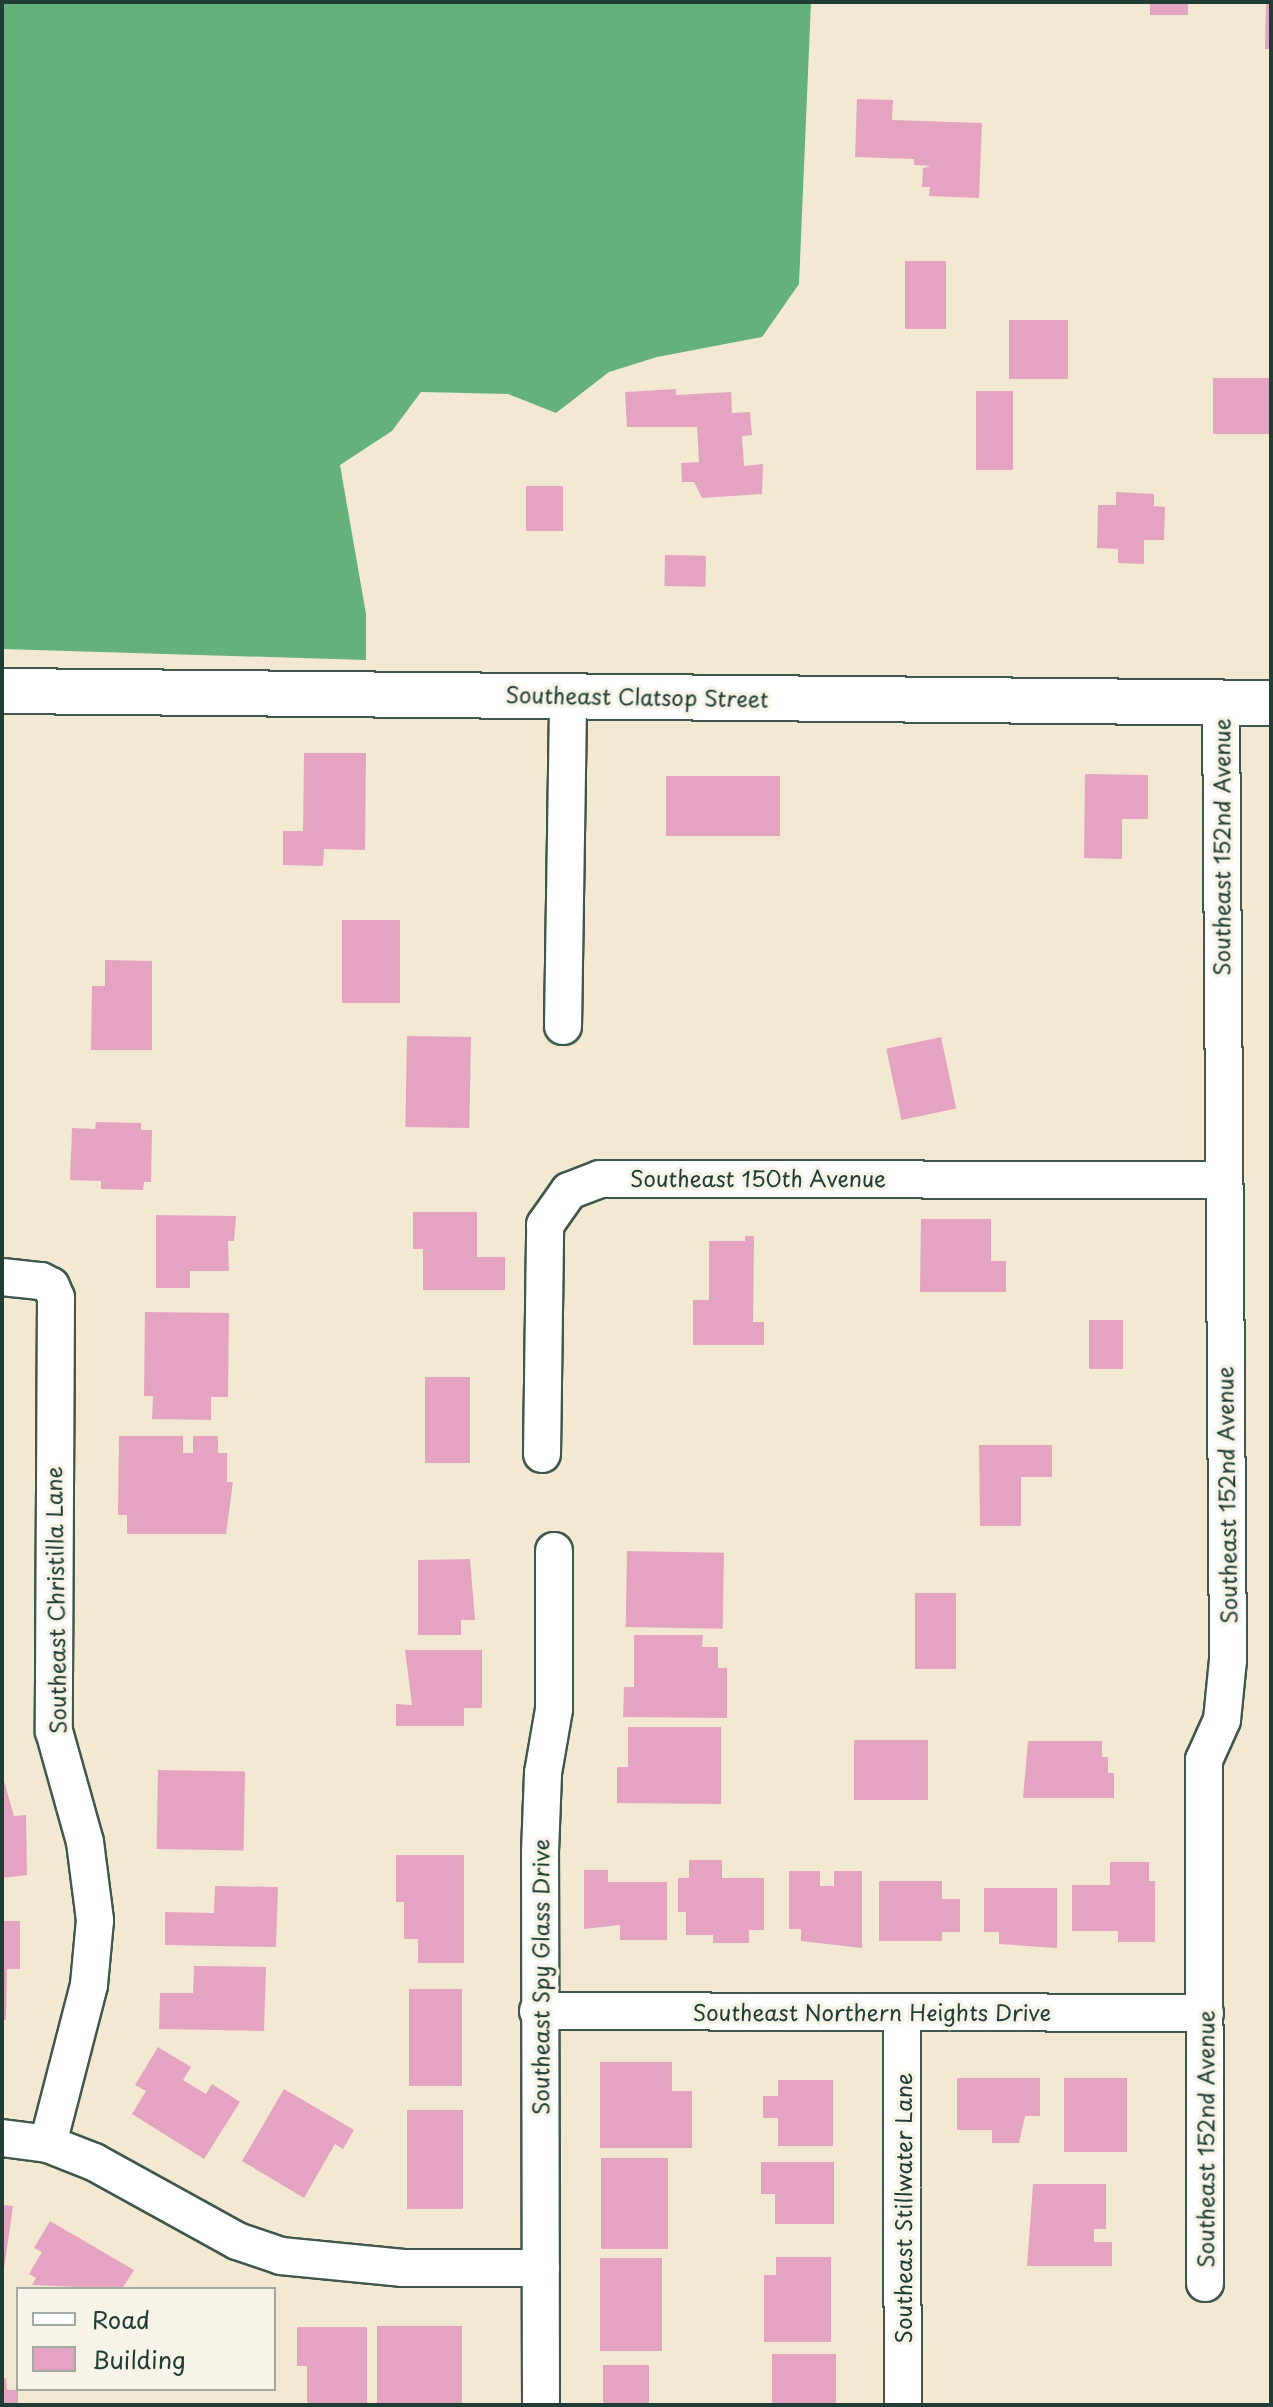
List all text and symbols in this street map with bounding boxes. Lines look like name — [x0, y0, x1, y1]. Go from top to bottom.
street label: Southeast Clatsop Street — [505, 681, 769, 711]
street label: Southeast 152nd Avenue — [1208, 718, 1234, 976]
street label: Southeast 150th Avenue — [630, 1165, 886, 1191]
street label: Southeast 152nd Avenue — [1211, 1366, 1241, 1624]
street label: Southeast Christilla Lane — [39, 1467, 71, 1733]
street label: Southeast Spy Glass Drive — [527, 1838, 553, 2116]
street label: Southeast Northern Heights Drive — [693, 1999, 1051, 2025]
street label: Southeast 152nd Avenue — [1192, 2010, 1218, 2268]
street label: Southeast Stillwater Lane — [890, 2072, 916, 2344]
legend — [16, 2287, 276, 2391]
text: Road — [92, 2301, 150, 2337]
text: Building — [92, 2341, 186, 2377]

